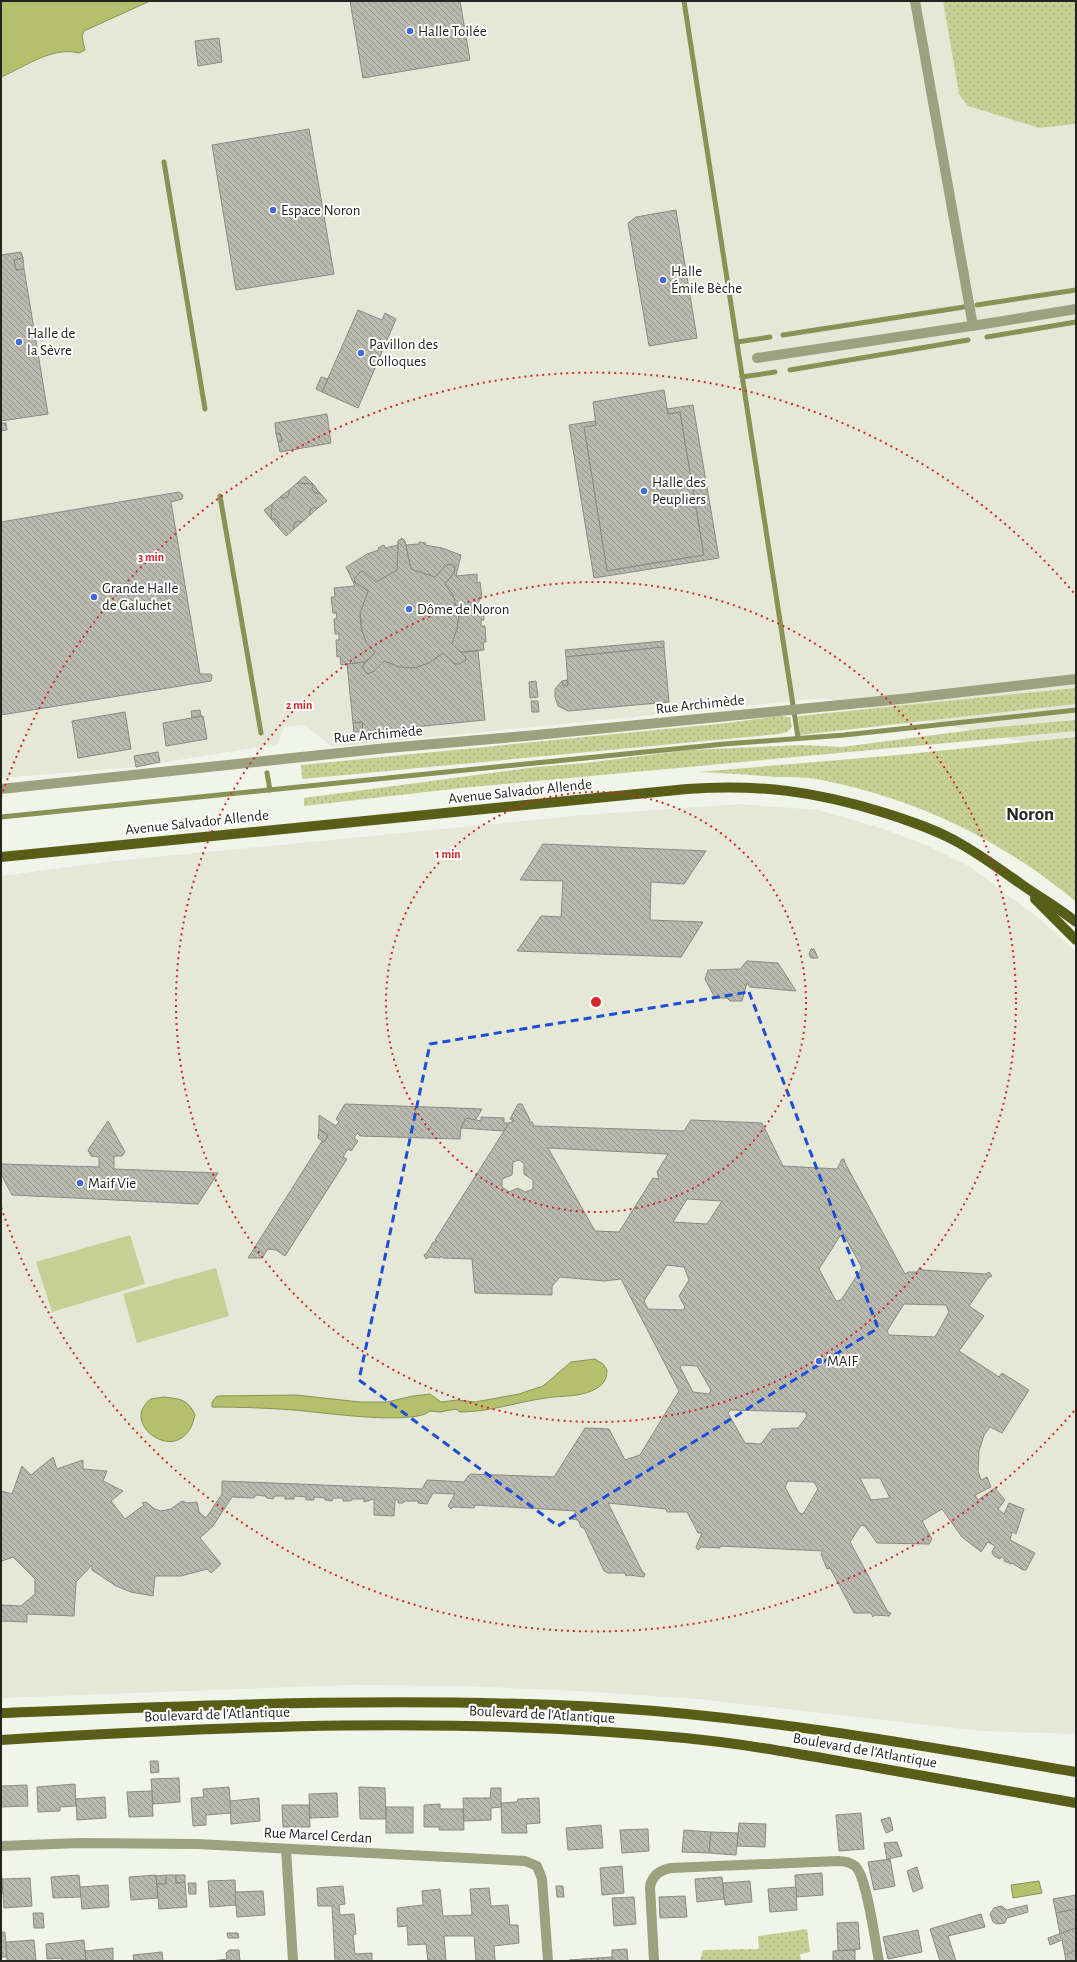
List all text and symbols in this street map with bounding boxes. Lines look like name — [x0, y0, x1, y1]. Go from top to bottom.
place label: Halle Toilée — [418, 24, 487, 39]
marker: Halle Toilée — [405, 26, 415, 36]
place label: Espace Noron — [281, 203, 360, 218]
marker: Espace Noron — [268, 205, 278, 215]
place label: Halle Émile Bèche — [671, 264, 742, 296]
marker: Halle Émile Bèche — [658, 275, 668, 285]
place label: Halle de la Sèvre — [27, 326, 75, 358]
marker: Halle de la Sèvre — [14, 337, 24, 347]
place label: Pavillon des Colloques — [369, 337, 438, 369]
marker: Pavillon des Colloques — [356, 348, 366, 358]
place label: Halle des Peupliers — [652, 475, 706, 507]
marker: Halle des Peupliers — [639, 486, 649, 496]
text: 3 min — [138, 551, 164, 563]
place label: Grande Halle de Galuchet — [102, 581, 178, 613]
marker: Grande Halle de Galuchet — [89, 592, 99, 602]
place label: Dôme de Noron — [417, 602, 509, 617]
marker: Dôme de Noron — [404, 604, 414, 614]
street label: Rue Archimède — [655, 692, 745, 717]
text: 2 min — [286, 699, 312, 711]
street label: Rue Archimède — [333, 723, 423, 746]
street label: Avenue Salvador Allende — [447, 776, 593, 807]
district label: Noron — [1006, 805, 1054, 824]
street label: Avenue Salvador Allende — [124, 807, 270, 838]
text: 1 min — [435, 848, 461, 860]
centre of rings — [589, 995, 603, 1009]
place label: Maif Vie — [88, 1176, 136, 1191]
marker: Maif Vie — [75, 1178, 85, 1188]
place label: MAIF — [827, 1354, 859, 1369]
marker: MAIF — [814, 1356, 824, 1366]
street label: Boulevard de l'Atlantique — [469, 1703, 615, 1726]
street label: Boulevard de l'Atlantique — [144, 1704, 290, 1725]
street label: Boulevard de l'Atlantique — [792, 1730, 938, 1771]
street label: Rue Marcel Cerdan — [263, 1825, 373, 1846]

